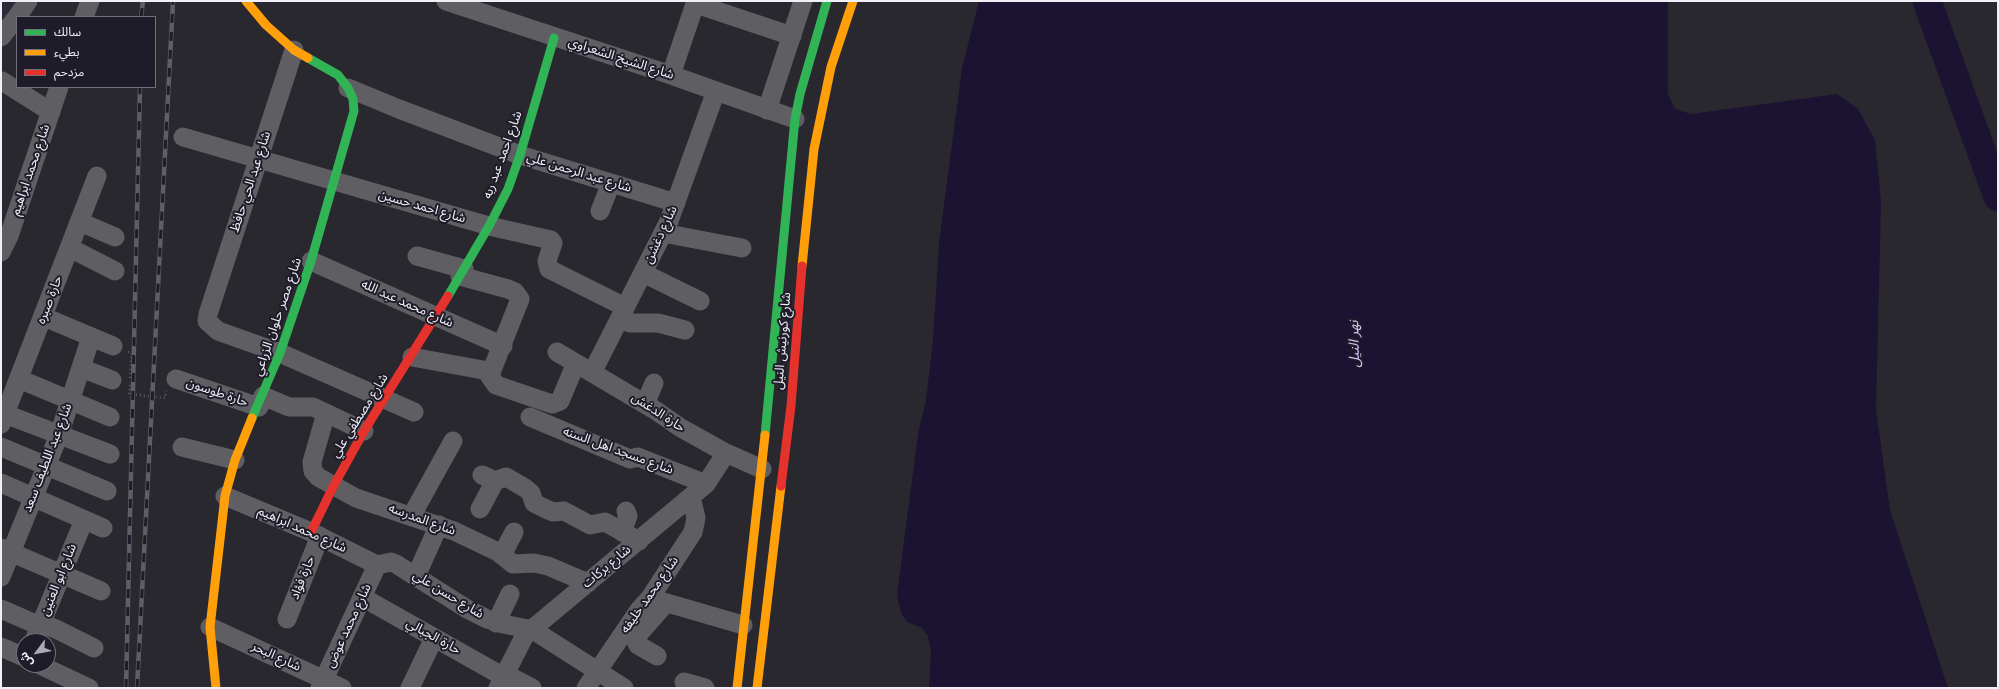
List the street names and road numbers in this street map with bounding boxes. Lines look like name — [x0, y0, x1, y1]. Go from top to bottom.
street label: شارع الشيخ الشعراوي — [566, 35, 676, 83]
street label: شارع احمد عبد ربه — [480, 109, 526, 201]
street label: شارع محمد ابراهيم — [8, 122, 54, 218]
street label: شارع عبد الحي حافظ — [227, 130, 275, 234]
street label: شارع عبد الرحمن علي — [525, 150, 633, 196]
street label: شارع احمد حسين — [377, 187, 467, 227]
street label: شارع دغشن — [641, 204, 681, 266]
street label: شارع مصر حلوان الزراعي — [250, 256, 306, 378]
street label: حارة صبره — [34, 274, 66, 326]
street label: شارع محمد عبد الله — [359, 277, 455, 331]
street label: شارع كورنيش النيل — [771, 292, 795, 390]
street label: شارع مصطفي علي — [328, 371, 392, 461]
street label: حارة طوسون — [184, 375, 250, 411]
street label: حارة الدغش — [628, 390, 688, 436]
street label: شارع عبد اللطيف سعد — [20, 401, 76, 515]
street label: شارع مسجد اهل السنه — [561, 424, 675, 478]
street label: شارع المدرسه — [386, 501, 458, 539]
street label: شارع محمد ابراهيم — [255, 503, 349, 557]
street label: شارع ابو العنين — [37, 542, 81, 618]
street label: شارع بركات — [579, 542, 635, 592]
street label: شارع محمد خليفه — [618, 553, 682, 637]
street label: حارة فؤاد — [287, 554, 319, 602]
street label: شارع حسن علي — [410, 568, 486, 622]
street label: شارع محمد عوض — [323, 581, 375, 671]
street label: حارة الجبالي — [403, 616, 463, 658]
street label: شارع البحر — [249, 639, 303, 675]

